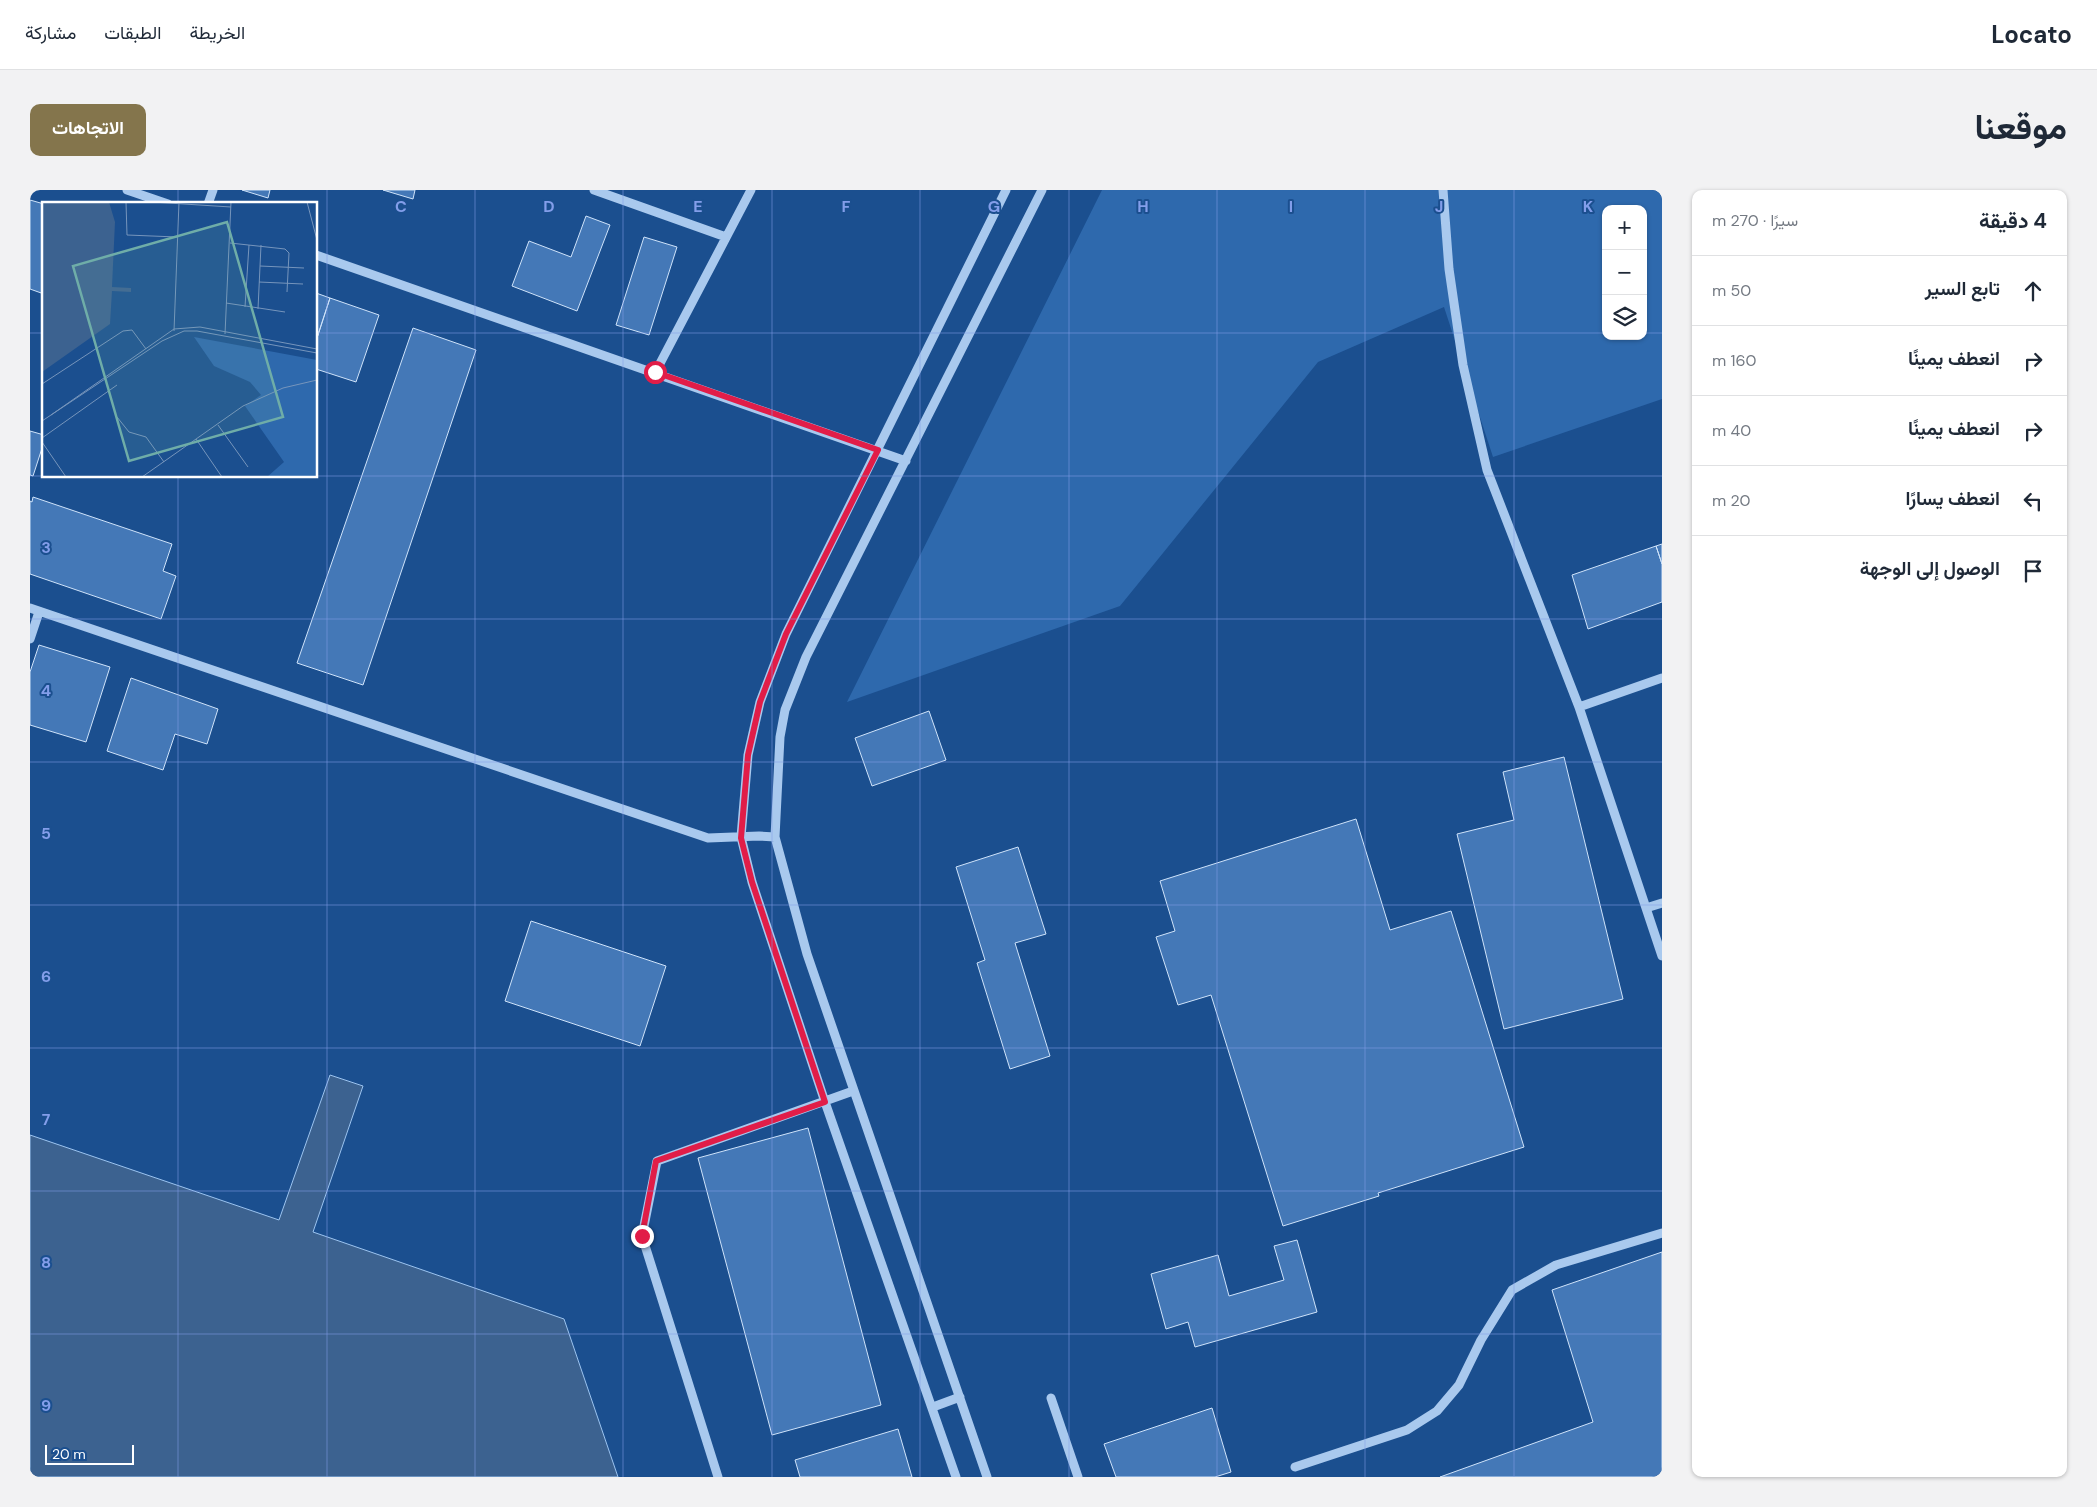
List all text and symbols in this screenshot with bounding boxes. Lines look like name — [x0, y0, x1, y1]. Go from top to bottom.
text: Locato — [1991, 19, 2072, 50]
text: مشاركة — [25, 21, 76, 45]
text: الطبقات — [104, 21, 161, 45]
text: الخريطة — [189, 21, 245, 45]
button: الاتجاهات — [30, 104, 146, 156]
text: موقعنا — [1974, 104, 2067, 150]
text: C — [395, 196, 407, 217]
text: D — [543, 196, 555, 217]
text: E — [693, 196, 703, 217]
text: F — [842, 196, 851, 217]
text: G — [988, 196, 1000, 217]
text: H — [1137, 196, 1149, 217]
text: I — [1289, 196, 1293, 217]
text: J — [1435, 196, 1443, 217]
text: K — [1583, 196, 1594, 217]
inset map — [42, 202, 318, 478]
map controls — [1602, 205, 1647, 340]
button: + — [1602, 205, 1647, 250]
text: 4 دقيقة — [1979, 207, 2047, 235]
text: سيرًا · 270 m — [1712, 210, 1798, 231]
button: − — [1602, 250, 1647, 295]
text: تابع السير — [1925, 276, 2000, 301]
icon: ahead — [2019, 277, 2047, 305]
text: 50 m — [1712, 280, 1751, 301]
button: layers — [1602, 295, 1647, 340]
text: انعطف يمينًا — [1908, 346, 2000, 371]
icon: right — [2019, 347, 2047, 375]
text: 160 m — [1712, 350, 1757, 371]
route start — [644, 361, 667, 384]
text: انعطف يمينًا — [1908, 416, 2000, 441]
icon: right — [2019, 417, 2047, 445]
text: 40 m — [1712, 420, 1751, 441]
text: انعطف يسارًا — [1906, 486, 2000, 511]
icon: left — [2019, 487, 2047, 515]
text: 20 m — [1712, 490, 1751, 511]
text: 3 — [41, 537, 51, 558]
text: الوصول إلى الوجهة — [1860, 556, 2000, 581]
icon: arrive — [2019, 557, 2047, 585]
text: 4 — [41, 680, 51, 701]
text: 5 — [41, 823, 51, 844]
text: 6 — [41, 966, 51, 987]
text: 7 — [42, 1109, 51, 1130]
route end — [631, 1225, 654, 1248]
text: 8 — [41, 1252, 51, 1273]
text: 9 — [41, 1395, 51, 1416]
scale bar — [45, 1442, 134, 1465]
text: 20 m — [52, 1445, 86, 1463]

